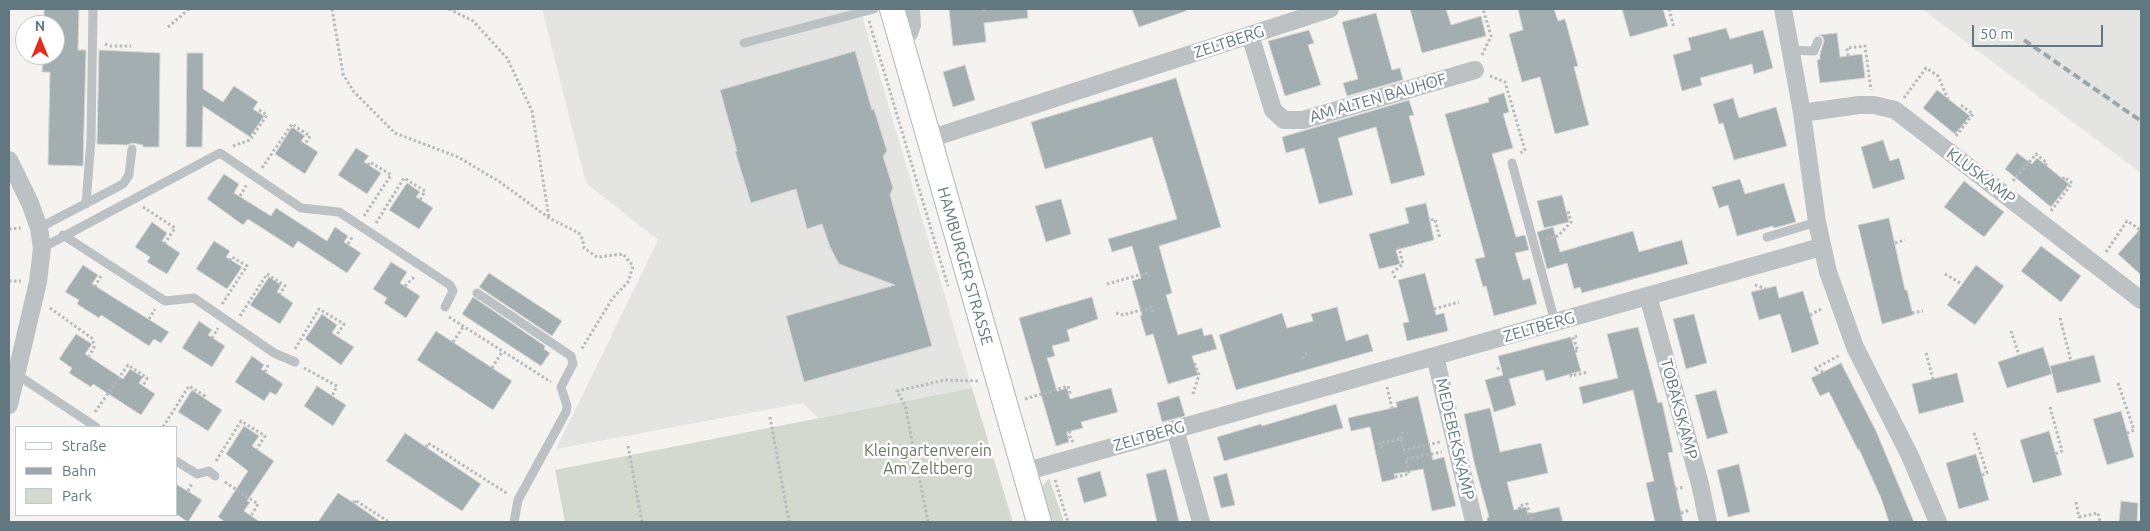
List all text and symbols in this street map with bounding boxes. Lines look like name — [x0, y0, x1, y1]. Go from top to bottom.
north arrow — [15, 15, 65, 65]
scale bar — [1975, 15, 2106, 47]
text: N — [35, 18, 45, 34]
street label: ZELTBERG — [1191, 22, 1267, 62]
text: 50 m — [1980, 25, 2013, 42]
street label: AM ALTEN BAUHOF — [1307, 69, 1449, 127]
street label: KLUSKAMP — [1943, 144, 2019, 208]
street label: HAMBURGER STRASSE — [933, 185, 997, 347]
street label: ZELTBERG — [1501, 308, 1577, 346]
street label: TOBAKSKAMP — [1656, 356, 1702, 462]
street label: MEDEBEKSKAMP — [1432, 376, 1478, 502]
street label: ZELTBERG — [1111, 417, 1187, 455]
legend — [15, 426, 178, 516]
text: Straße — [62, 437, 106, 454]
park label: Kleingartenverein Am Zeltberg — [864, 441, 992, 479]
text: Bahn — [62, 462, 96, 479]
text: Park — [62, 487, 92, 504]

